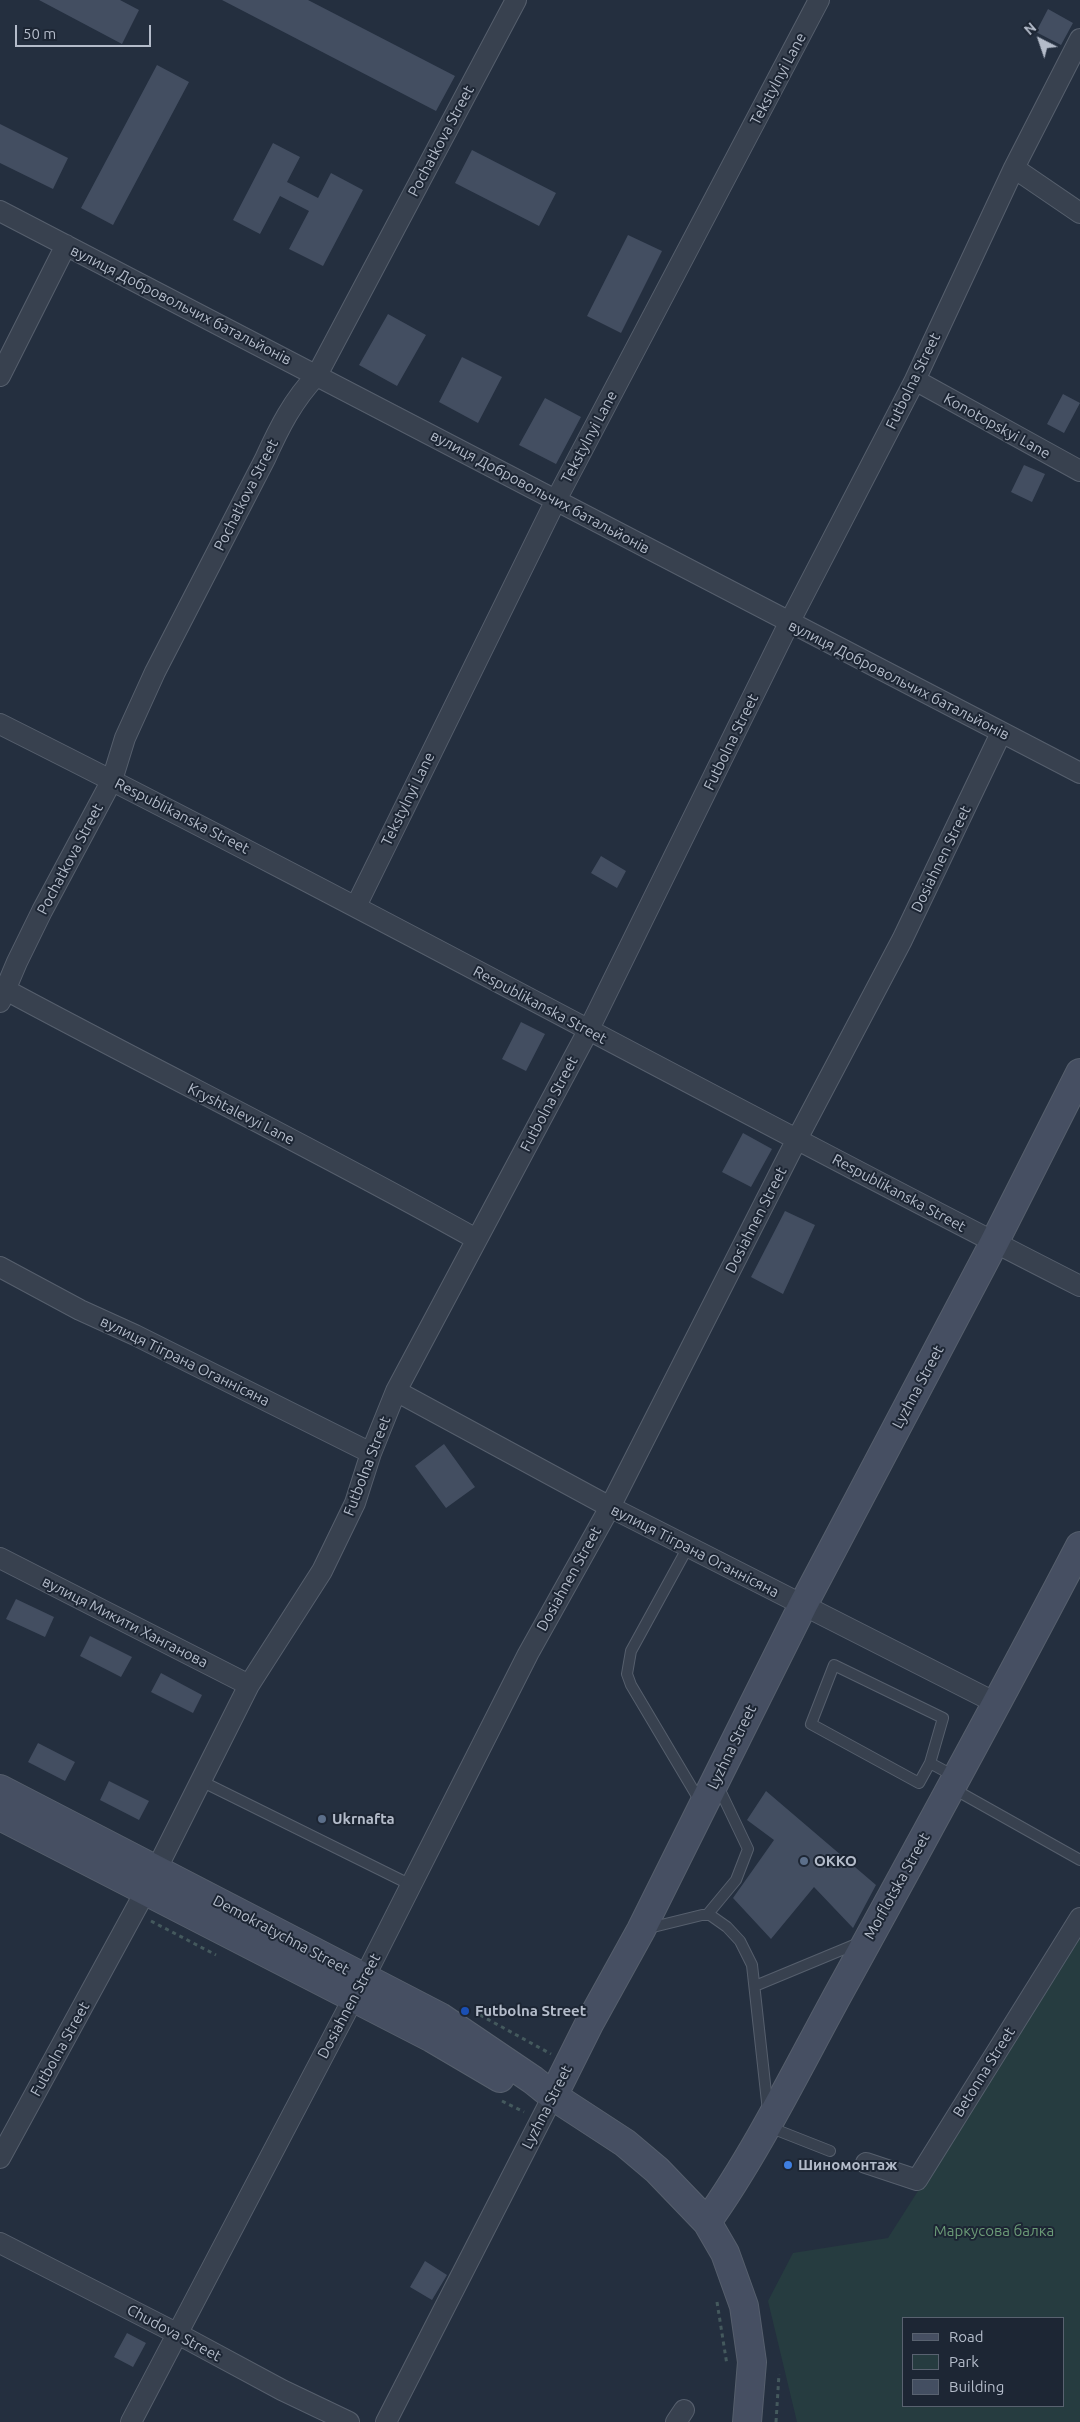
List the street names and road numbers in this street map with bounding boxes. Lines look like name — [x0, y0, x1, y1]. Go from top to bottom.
street label: Tekstylnyi Lane — [746, 30, 810, 128]
street label: Pochatkova Street — [404, 82, 478, 200]
street label: вулиця Добровольчих батальйонів — [67, 241, 295, 369]
street label: Futbolna Street — [882, 330, 944, 432]
street label: Tekstylnyi Lane — [557, 388, 621, 486]
street label: Konotopskyi Lane — [941, 389, 1053, 463]
street label: вулиця Добровольчих батальйонів — [427, 426, 653, 558]
street label: Pochatkova Street — [210, 436, 282, 554]
street label: вулиця Добровольчих батальйонів — [785, 616, 1013, 744]
street label: Futbolna Street — [700, 691, 762, 793]
street label: Tekstylnyi Lane — [378, 749, 438, 849]
street label: Respublikanska Street — [112, 774, 252, 858]
street label: Pochatkova Street — [33, 800, 107, 918]
street label: Dosiahnen Street — [907, 803, 975, 915]
street label: Respublikanska Street — [470, 962, 610, 1048]
street label: Futbolna Street — [516, 1053, 582, 1155]
street label: Kryshtalevyi Lane — [185, 1079, 297, 1149]
street label: Respublikanska Street — [829, 1150, 969, 1236]
street label: Dosiahnen Street — [722, 1164, 790, 1276]
street label: вулиця Тіграна Оганнісяна — [97, 1312, 273, 1410]
street label: Lyzhna Street — [889, 1342, 947, 1432]
street label: Futbolna Street — [340, 1414, 394, 1518]
street label: вулиця Тіграна Оганнісяна — [608, 1501, 782, 1601]
street label: Dosiahnen Street — [533, 1524, 605, 1634]
street label: вулиця Микити Ханганова — [39, 1572, 211, 1672]
street label: Lyzhna Street — [704, 1702, 760, 1792]
street label: Morflotska Street — [860, 1830, 934, 1942]
street label: Demokratychna Street — [210, 1891, 352, 1979]
street label: Dosiahnen Street — [314, 1950, 384, 2062]
street label: Futbolna Street — [27, 1999, 93, 2099]
street label: Betonna Street — [949, 2024, 1019, 2120]
street label: Lyzhna Street — [518, 2062, 576, 2152]
street label: Chudova Street — [124, 2301, 224, 2365]

